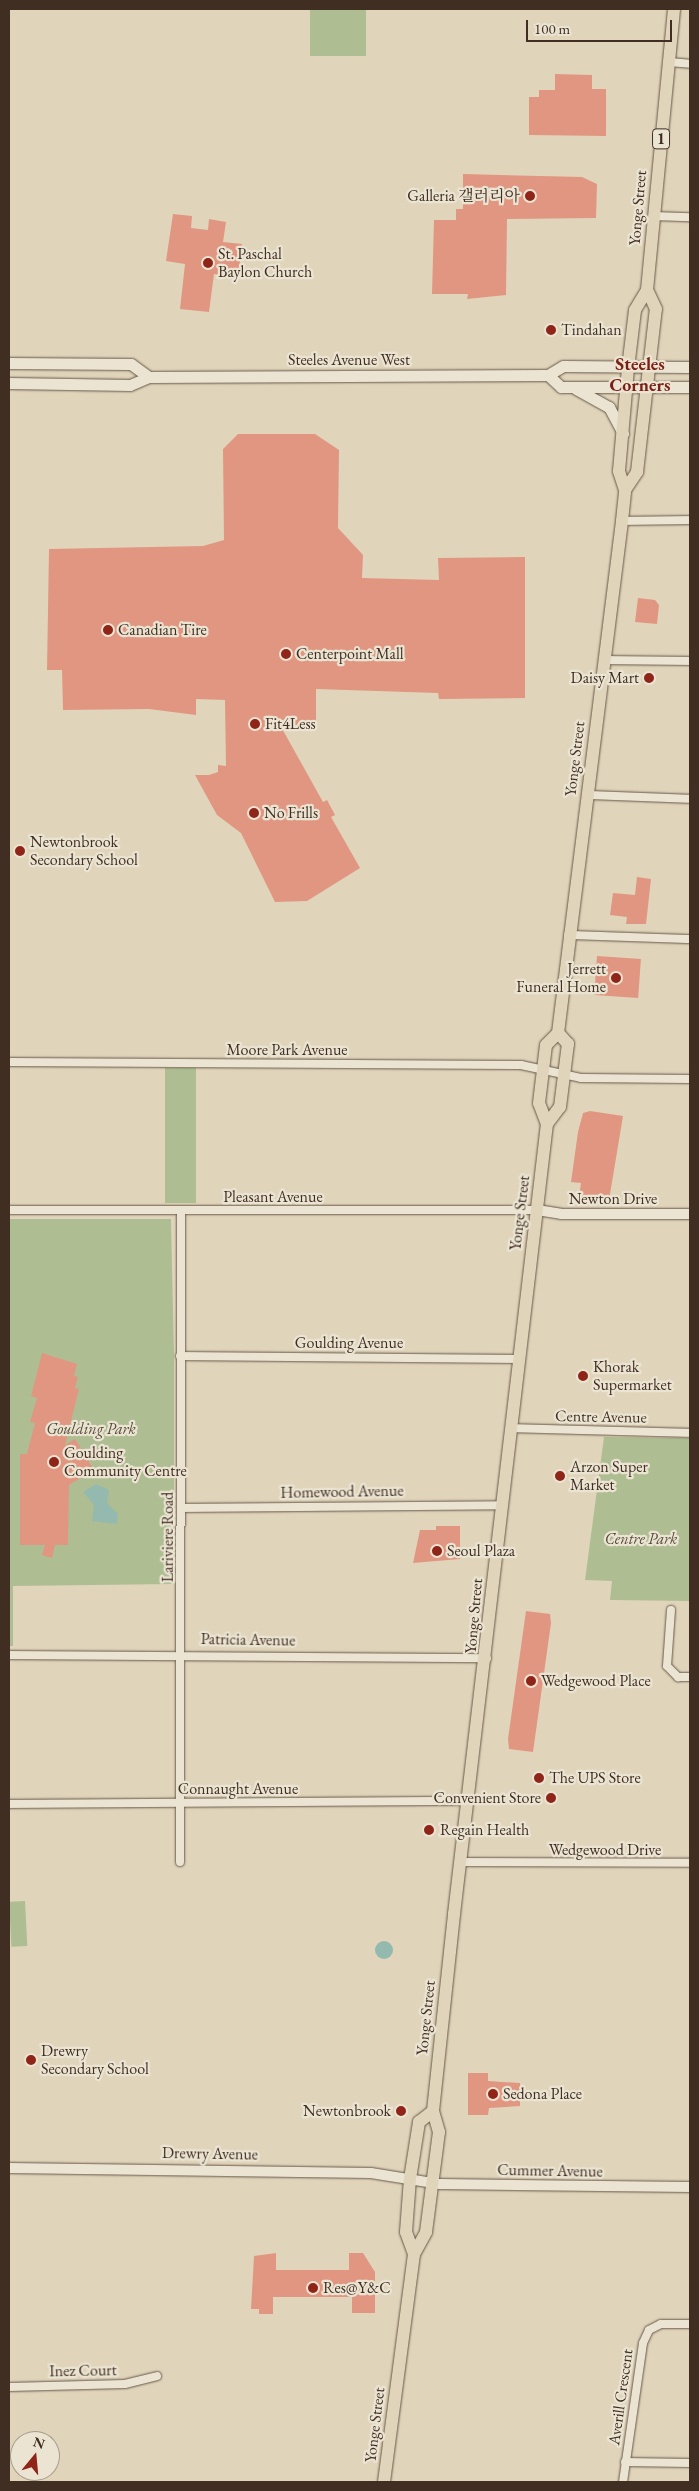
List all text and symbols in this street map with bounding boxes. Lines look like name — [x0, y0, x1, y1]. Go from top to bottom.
scale bar — [529, 10, 675, 42]
text: 100 m — [534, 19, 570, 38]
road number: 1 — [651, 126, 671, 152]
street label: Yonge Street — [625, 170, 651, 246]
place label: Galleria 갤러리아 — [407, 186, 520, 206]
marker: Galleria 갤러리아 — [524, 190, 536, 202]
place label: St. Paschal Baylon Church — [218, 244, 312, 282]
marker: St. Paschal Baylon Church — [202, 257, 214, 269]
place label: Tindahan — [561, 320, 622, 340]
marker: Tindahan — [545, 324, 557, 336]
street label: Steeles Avenue West — [288, 350, 410, 370]
district label: Steeles Corners — [610, 354, 670, 396]
place label: Canadian Tire — [118, 620, 207, 640]
marker: Canadian Tire — [102, 624, 114, 636]
place label: Centerpoint Mall — [296, 644, 404, 664]
marker: Centerpoint Mall — [280, 648, 292, 660]
place label: Daisy Mart — [571, 668, 639, 688]
marker: Daisy Mart — [643, 672, 655, 684]
place label: Fit4Less — [265, 714, 316, 734]
marker: Fit4Less — [249, 718, 261, 730]
street label: Yonge Street — [561, 720, 589, 798]
place label: No Frills — [264, 803, 318, 823]
marker: No Frills — [248, 807, 260, 819]
place label: Newtonbrook Secondary School — [30, 832, 138, 870]
marker: Newtonbrook Secondary School — [14, 845, 26, 857]
place label: Jerrett Funeral Home — [516, 959, 606, 997]
marker: Jerrett Funeral Home — [610, 972, 622, 984]
street label: Moore Park Avenue — [226, 1040, 348, 1060]
street label: Yonge Street — [506, 1174, 534, 1252]
street label: Pleasant Avenue — [223, 1187, 323, 1207]
street label: Newton Drive — [569, 1189, 657, 1209]
street label: Goulding Avenue — [295, 1333, 403, 1353]
place label: Khorak Supermarket — [593, 1357, 672, 1395]
marker: Khorak Supermarket — [577, 1370, 589, 1382]
street label: Centre Avenue — [555, 1407, 647, 1427]
park label: Goulding Park — [46, 1419, 136, 1439]
place label: Goulding Community Centre — [64, 1443, 187, 1481]
marker: Goulding Community Centre — [48, 1456, 60, 1468]
place label: Arzon Super Market — [570, 1457, 648, 1495]
marker: Arzon Super Market — [554, 1470, 566, 1482]
street label: Homewood Avenue — [280, 1481, 404, 1503]
street label: Lariviere Road — [158, 1492, 178, 1582]
park label: Centre Park — [605, 1529, 677, 1549]
place label: Seoul Plaza — [447, 1541, 515, 1561]
marker: Seoul Plaza — [431, 1545, 443, 1557]
street label: Yonge Street — [461, 1578, 487, 1654]
street label: Patricia Avenue — [201, 1630, 295, 1650]
place label: Wedgewood Place — [541, 1671, 651, 1691]
marker: Wedgewood Place — [525, 1675, 537, 1687]
place label: The UPS Store — [549, 1768, 641, 1788]
marker: The UPS Store — [533, 1772, 545, 1784]
street label: Connaught Avenue — [178, 1779, 298, 1799]
place label: Convenient Store — [434, 1788, 541, 1808]
marker: Convenient Store — [545, 1792, 557, 1804]
place label: Regain Health — [440, 1820, 529, 1840]
marker: Regain Health — [422, 1823, 436, 1837]
street label: Wedgewood Drive — [549, 1840, 661, 1860]
street label: Yonge Street — [413, 1979, 439, 2057]
place label: Drewry Secondary School — [41, 2041, 149, 2079]
marker: Drewry Secondary School — [25, 2054, 37, 2066]
place label: Sedona Place — [503, 2084, 582, 2104]
marker: Sedona Place — [487, 2088, 499, 2100]
place label: Newtonbrook — [303, 2101, 391, 2121]
marker: Newtonbrook — [395, 2105, 407, 2117]
street label: Drewry Avenue — [162, 2144, 258, 2164]
street label: Cummer Avenue — [497, 2160, 603, 2182]
place label: Res@Y&C — [323, 2278, 391, 2298]
marker: Res@Y&C — [307, 2282, 319, 2294]
street label: Averill Crescent — [605, 2348, 637, 2446]
street label: Inez Court — [49, 2361, 117, 2381]
street label: Yonge Street — [361, 2386, 389, 2464]
north arrow — [10, 2431, 60, 2481]
text: N — [31, 2432, 47, 2453]

